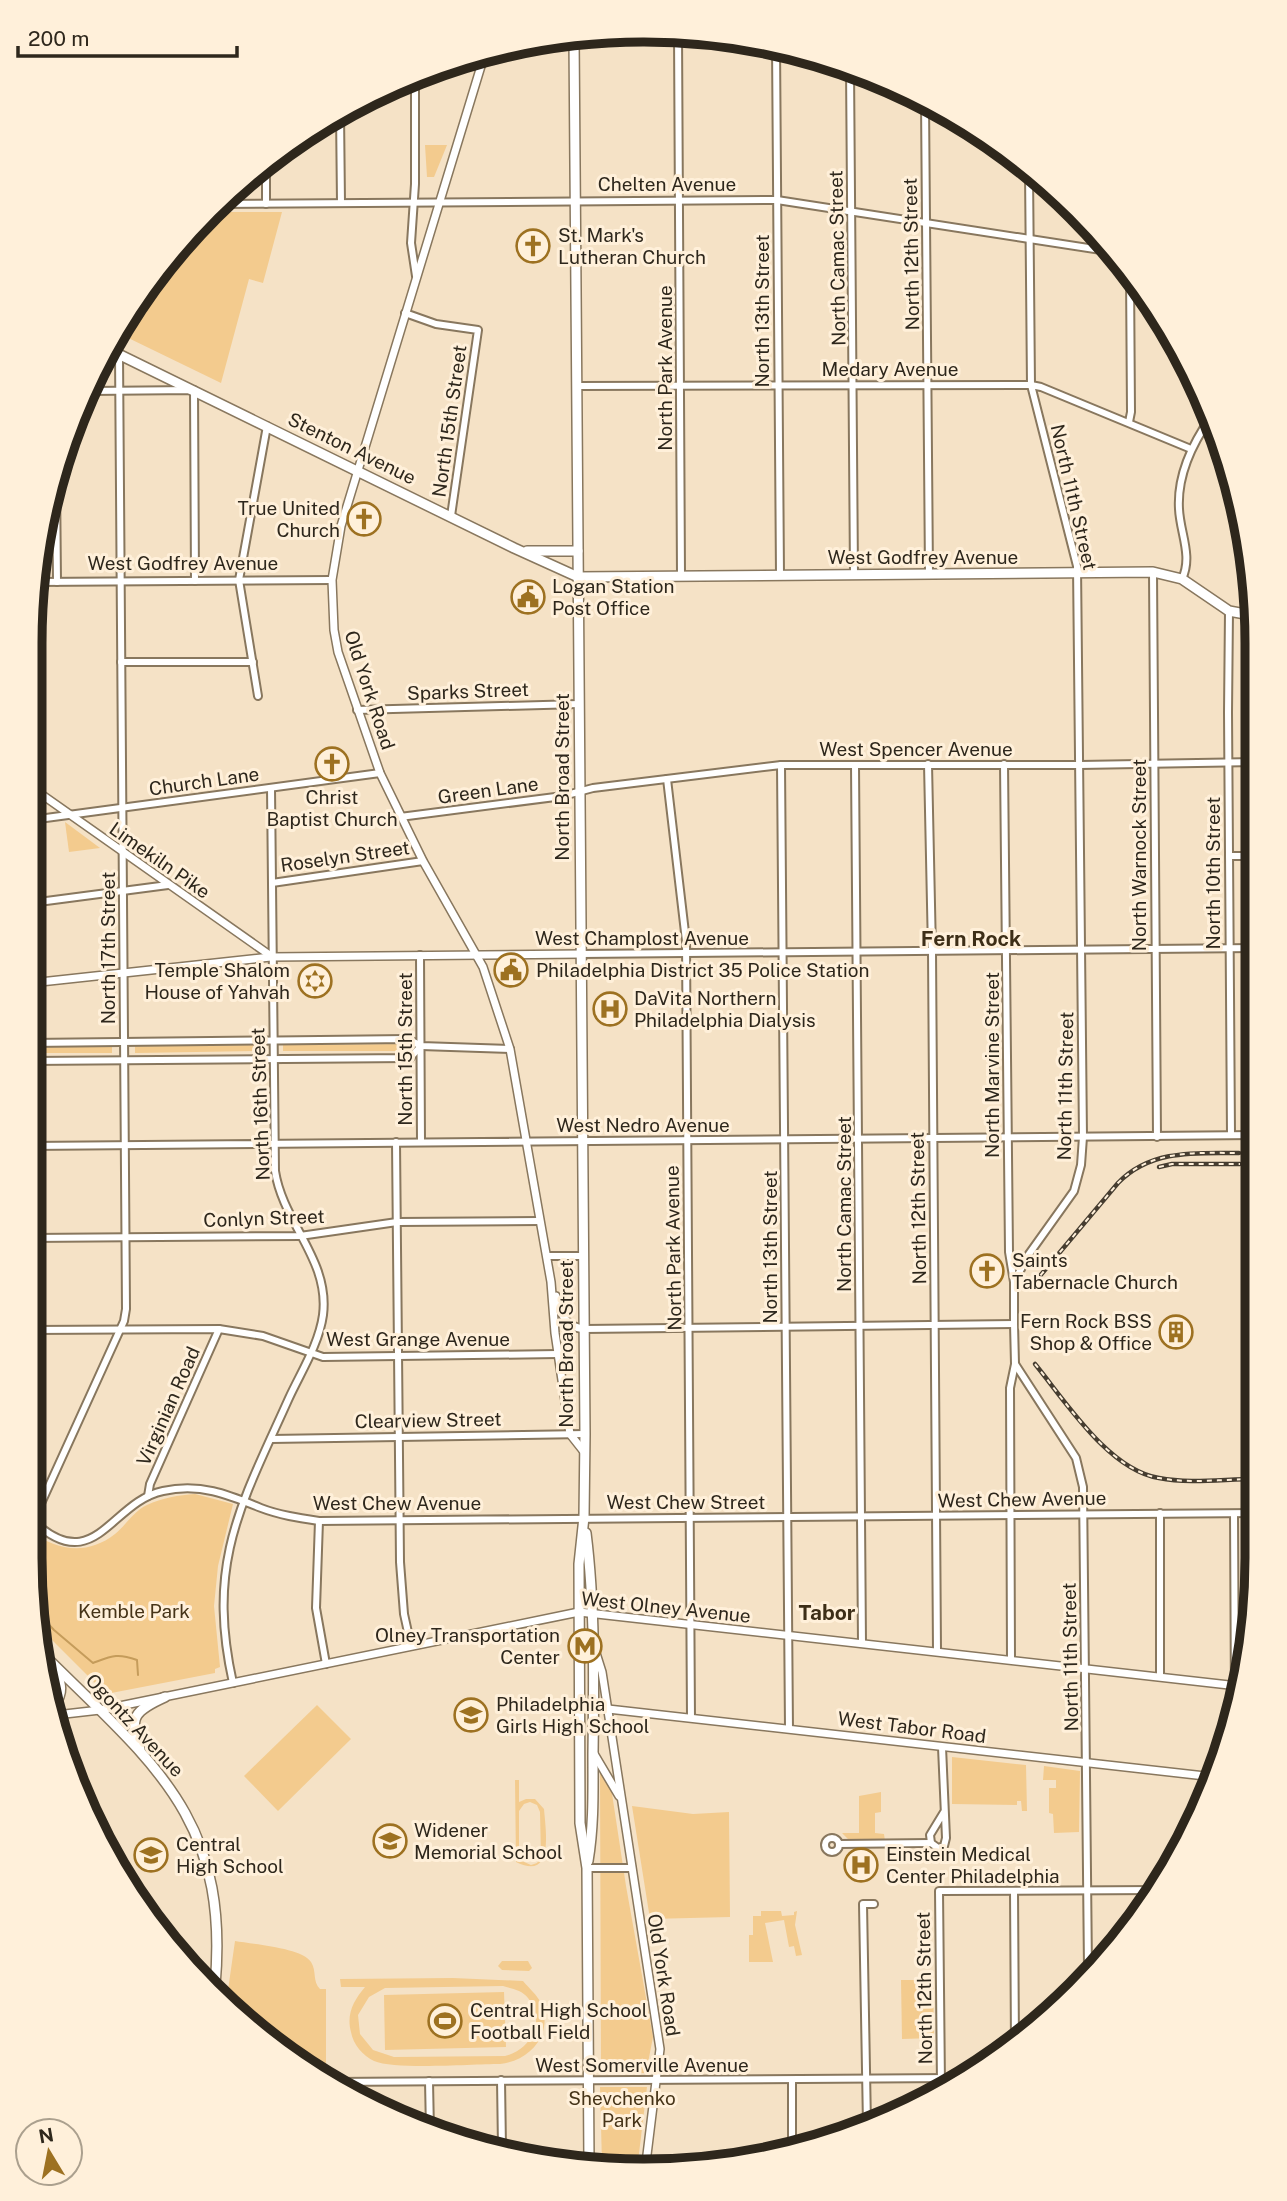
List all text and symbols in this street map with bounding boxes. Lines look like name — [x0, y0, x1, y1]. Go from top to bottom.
scale bar — [18, 14, 236, 58]
text: 200 m — [28, 26, 89, 51]
street label: North Camac Street — [824, 170, 850, 346]
street label: Chelten Avenue — [598, 173, 736, 195]
street label: North 12th Street — [899, 178, 923, 330]
place label: St. Mark's Lutheran Church — [558, 224, 706, 268]
church icon: St. Mark's Lutheran Church — [514, 227, 552, 265]
street label: North 13th Street — [751, 234, 773, 388]
street label: North Park Avenue — [654, 285, 676, 451]
street label: North 15th Street — [427, 344, 471, 498]
street label: Medary Avenue — [822, 358, 958, 380]
street label: Stenton Avenue — [284, 408, 420, 488]
street label: North 11th Street — [1047, 422, 1101, 572]
place label: True United Church — [237, 497, 340, 541]
church icon: True United Church — [345, 500, 383, 538]
street label: West Godfrey Avenue — [828, 546, 1018, 568]
street label: West Godfrey Avenue — [88, 552, 278, 574]
place label: Logan Station Post Office — [552, 575, 675, 619]
public building icon: Logan Station Post Office — [509, 578, 547, 616]
street label: Old York Road — [340, 628, 400, 752]
street label: Sparks Street — [407, 678, 529, 704]
street label: North Broad Street — [551, 693, 573, 861]
street label: West Spencer Avenue — [819, 738, 1013, 760]
church icon: Christ Baptist Church — [313, 745, 351, 783]
street label: North Warnock Street — [1128, 759, 1150, 951]
street label: Church Lane — [147, 762, 261, 800]
street label: Green Lane — [436, 772, 540, 808]
place label: Christ Baptist Church — [266, 786, 398, 830]
street label: North 10th Street — [1202, 797, 1224, 949]
street label: Limekiln Pike — [106, 817, 214, 903]
street label: Roselyn Street — [279, 836, 411, 876]
street label: North 17th Street — [97, 872, 119, 1024]
district label: Fern Rock — [921, 926, 1021, 951]
street label: West Champlost Avenue — [535, 927, 749, 949]
public building icon: Philadelphia District 35 Police Station — [492, 951, 530, 989]
place label: Temple Shalom House of Yahvah — [144, 959, 290, 1003]
place label: Philadelphia District 35 Police Station — [536, 959, 870, 981]
synagogue icon: Temple Shalom House of Yahvah — [296, 962, 334, 1000]
street label: North 15th Street — [394, 972, 416, 1126]
street label: North Marvine Street — [981, 972, 1003, 1158]
place label: DaVita Northern Philadelphia Dialysis — [634, 987, 816, 1031]
hospital icon: DaVita Northern Philadelphia Dialysis — [591, 990, 629, 1028]
street label: North 11th Street — [1053, 1011, 1077, 1161]
street label: North 16th Street — [246, 1027, 274, 1181]
street label: West Nedro Avenue — [556, 1114, 730, 1136]
street label: North Camac Street — [833, 1116, 855, 1292]
street label: North 12th Street — [906, 1132, 930, 1284]
street label: North Park Avenue — [661, 1165, 685, 1331]
street label: North 13th Street — [759, 1170, 781, 1324]
street label: Conlyn Street — [203, 1205, 325, 1231]
place label: Saints Tabernacle Church — [1012, 1249, 1178, 1293]
church icon: Saints Tabernacle Church — [968, 1252, 1006, 1290]
street label: North Broad Street — [555, 1260, 577, 1428]
place label: Fern Rock BSS Shop & Office — [1020, 1310, 1152, 1354]
building icon: Fern Rock BSS Shop & Office — [1157, 1313, 1195, 1351]
street label: West Grange Avenue — [326, 1328, 510, 1350]
street label: Virginian Road — [132, 1343, 204, 1469]
street label: Clearview Street — [354, 1408, 502, 1432]
street label: West Chew Avenue — [937, 1487, 1107, 1511]
street label: West Chew Street — [607, 1491, 765, 1513]
street label: West Chew Avenue — [313, 1492, 481, 1514]
street label: North 11th Street — [1058, 1582, 1082, 1732]
street label: West Olney Avenue — [580, 1587, 752, 1627]
park label: Kemble Park — [78, 1600, 190, 1622]
district label: Tabor — [798, 1600, 856, 1625]
place label: Olney Transportation Center — [375, 1624, 560, 1668]
metro station icon: Olney Transportation Center — [566, 1627, 604, 1665]
street label: Ogontz Avenue — [82, 1669, 188, 1781]
place label: Philadelphia Girls High School — [496, 1693, 650, 1737]
school or university icon: Philadelphia Girls High School — [452, 1696, 490, 1734]
street label: West Tabor Road — [837, 1707, 987, 1747]
place label: Widener Memorial School — [414, 1819, 563, 1863]
school or university icon: Widener Memorial School — [371, 1822, 409, 1860]
place label: Central High School — [176, 1833, 284, 1877]
school or university icon: Central High School — [132, 1836, 170, 1874]
place label: Einstein Medical Center Philadelphia — [886, 1843, 1060, 1887]
hospital icon: Einstein Medical Center Philadelphia — [842, 1846, 880, 1884]
street label: Old York Road — [643, 1912, 685, 2038]
street label: North 12th Street — [912, 1912, 936, 2064]
place label: Central High School Football Field — [470, 1999, 647, 2043]
sports icon: Central High School Football Field — [426, 2002, 464, 2040]
street label: West Somerville Avenue — [535, 2054, 749, 2076]
park label: Shevchenko Park — [568, 2087, 676, 2131]
north arrow — [14, 2117, 84, 2187]
text: N — [37, 2123, 55, 2147]

